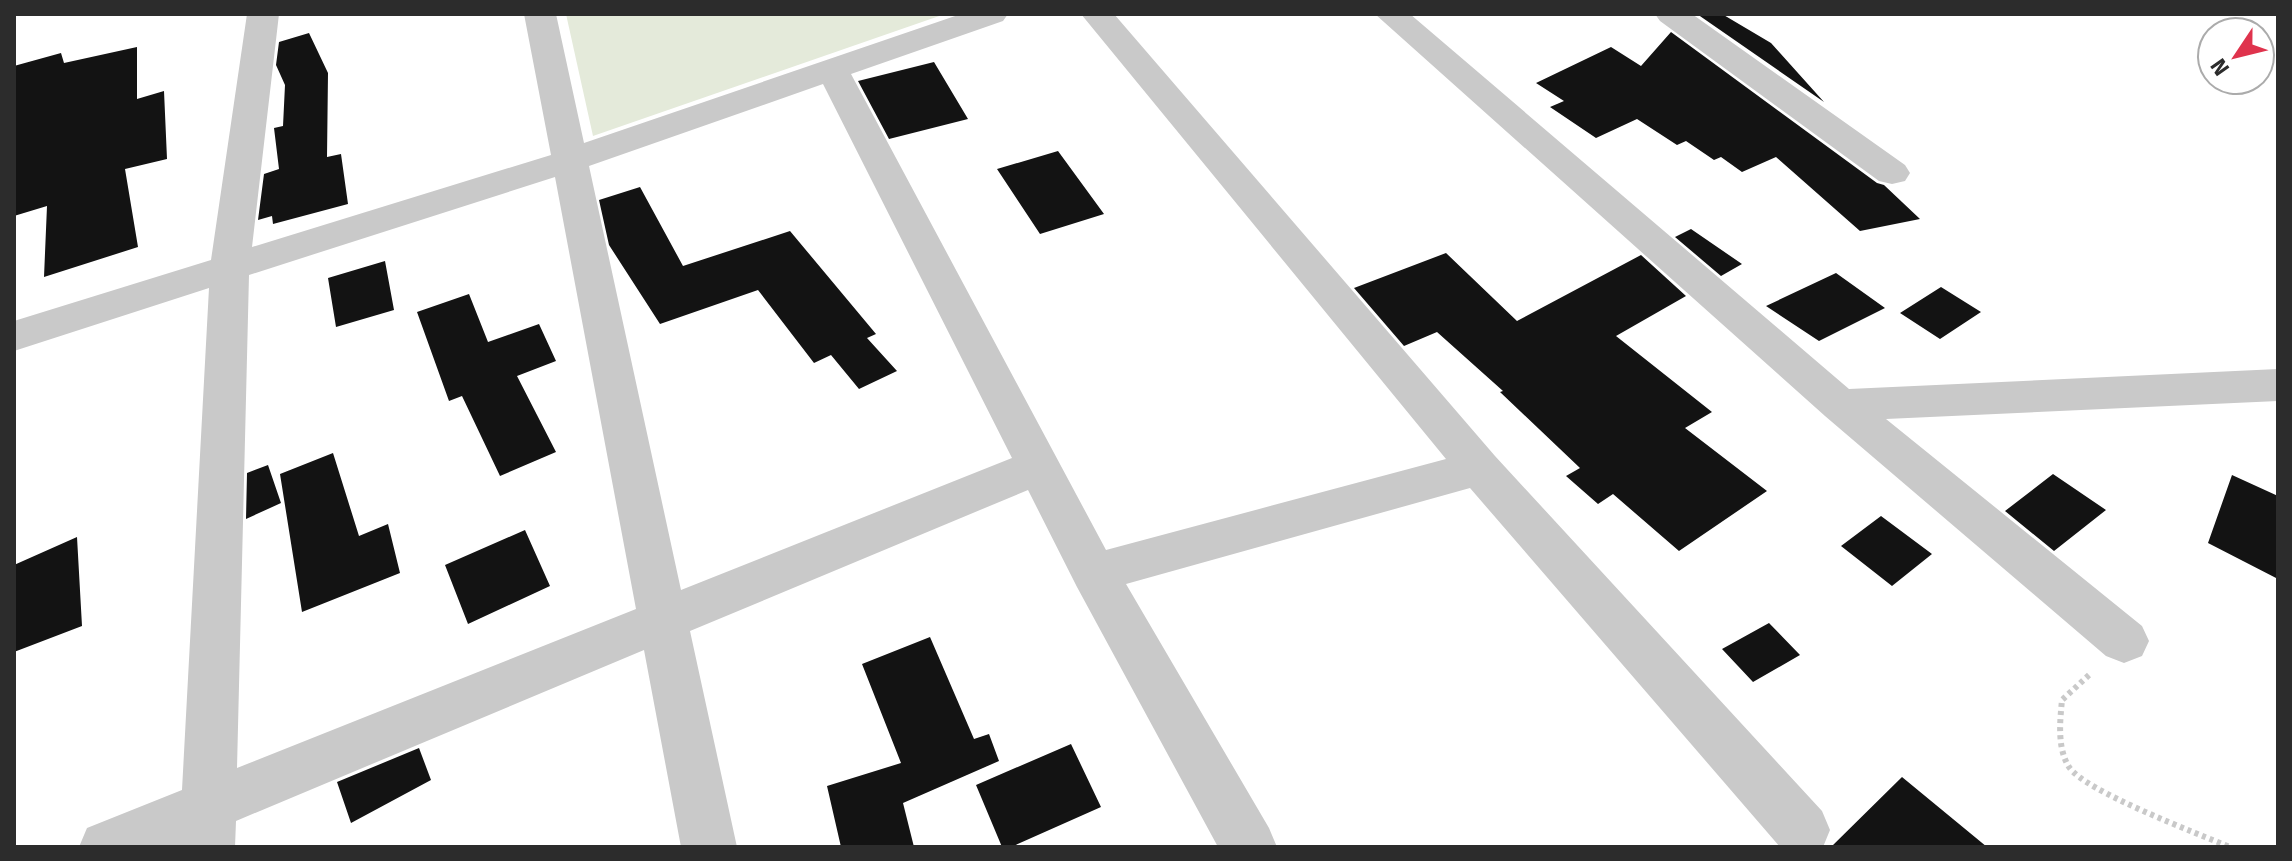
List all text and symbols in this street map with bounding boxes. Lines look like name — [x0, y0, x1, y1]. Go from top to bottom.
north arrow — [2196, 16, 2276, 96]
text: N — [2205, 53, 2235, 81]

